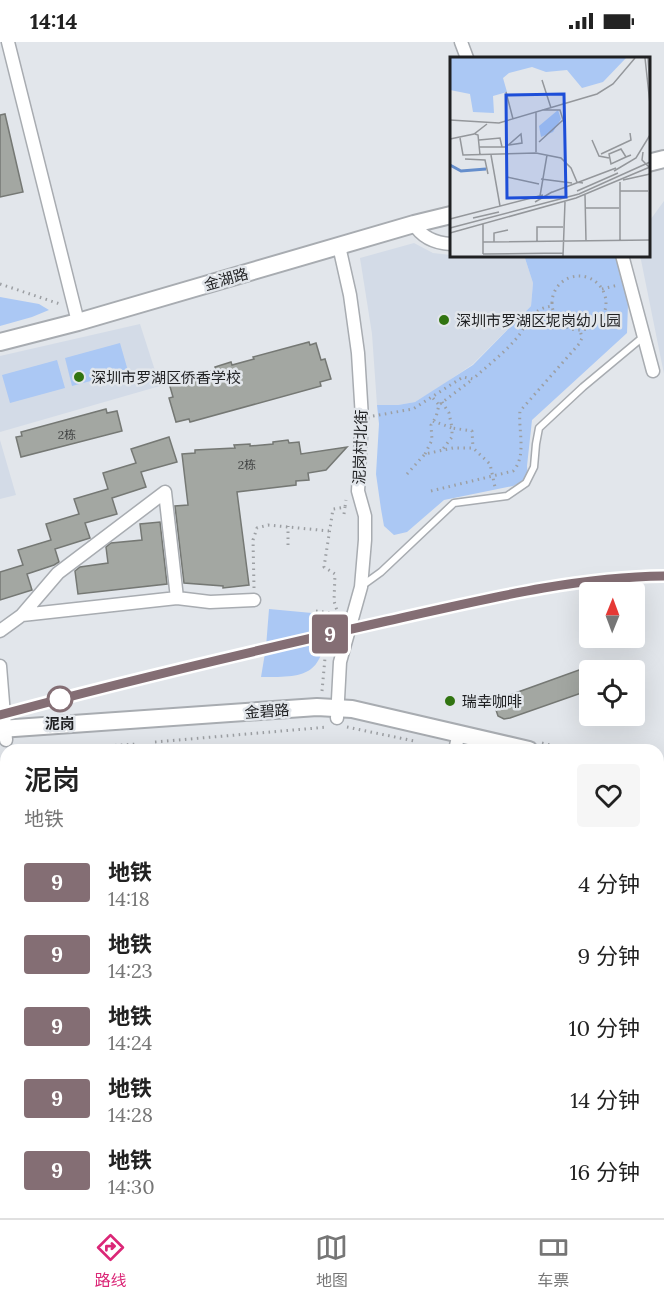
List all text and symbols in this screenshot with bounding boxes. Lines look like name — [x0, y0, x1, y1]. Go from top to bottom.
text: 14:14 — [30, 7, 77, 35]
inset map — [450, 57, 649, 256]
street label: 金湖路 — [202, 264, 250, 294]
place label: 深圳市罗湖区坭岗幼儿园 — [456, 311, 621, 330]
marker: 深圳市罗湖区坭岗幼儿园 — [437, 313, 451, 327]
place label: 深圳市罗湖区侨香学校 — [91, 368, 241, 387]
marker: 深圳市罗湖区侨香学校 — [72, 370, 86, 384]
street label: 泥岗村北街 — [349, 409, 371, 485]
house number: 2栋 — [58, 427, 76, 442]
house number: 2栋 — [238, 457, 256, 472]
north arrow — [579, 582, 645, 648]
map controls — [579, 582, 645, 726]
line badge: 9 — [310, 614, 350, 654]
text: 9 — [324, 621, 336, 648]
button: locate — [579, 660, 645, 726]
marker: 泥岗 — [47, 686, 73, 712]
place label: 瑞幸咖啡 — [462, 692, 522, 711]
marker: 瑞幸咖啡 — [443, 694, 457, 708]
street label: 金碧路 — [244, 700, 290, 722]
place label: 泥岗 — [45, 714, 75, 733]
text: 泥岗 — [24, 762, 80, 798]
button: heart — [577, 764, 640, 827]
text: 地铁 — [24, 806, 64, 831]
text: 地铁 — [108, 858, 152, 886]
text: 9 — [51, 869, 63, 896]
text: 4 分钟 — [578, 870, 640, 898]
text: 14:18 — [108, 886, 150, 911]
text: 地铁 — [108, 930, 152, 958]
text: 9 — [51, 941, 63, 968]
text: 9 分钟 — [577, 942, 640, 970]
text: 14:23 — [108, 958, 153, 983]
text: 地铁 — [108, 1002, 152, 1030]
text: 9 — [51, 1013, 63, 1040]
text: 10 分钟 — [569, 1014, 640, 1042]
text: 14:24 — [108, 1030, 152, 1055]
text: 地铁 — [108, 1074, 152, 1102]
text: 9 — [51, 1085, 63, 1112]
text: 14 分钟 — [570, 1086, 640, 1114]
text: 14:28 — [108, 1102, 153, 1127]
text: 地铁 — [108, 1146, 152, 1174]
text: 9 — [51, 1157, 63, 1184]
text: 16 分钟 — [569, 1158, 640, 1186]
text: 14:30 — [108, 1174, 155, 1199]
tab: 路线 — [94, 1231, 127, 1291]
tab: 地图 — [315, 1231, 348, 1291]
tab: 车票 — [537, 1231, 570, 1291]

